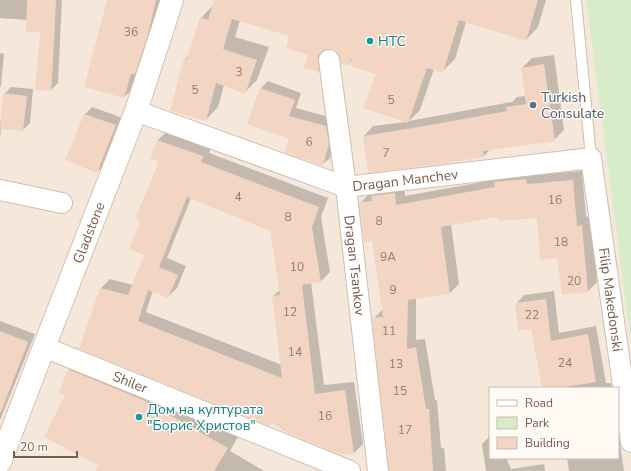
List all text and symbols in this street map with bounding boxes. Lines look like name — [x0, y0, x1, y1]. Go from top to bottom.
house number: 36 — [124, 24, 138, 40]
place label: НТС — [378, 32, 406, 51]
marker: НТС — [365, 36, 375, 46]
house number: 3 — [235, 64, 243, 80]
house number: 5 — [191, 82, 199, 98]
place label: Turkish Consulate — [541, 88, 604, 123]
house number: 5 — [387, 92, 395, 108]
marker: Turkish Consulate — [528, 100, 538, 110]
house number: 6 — [305, 134, 313, 150]
house number: 7 — [382, 145, 390, 161]
street label: Dragan Manchev — [351, 164, 460, 196]
house number: 4 — [234, 189, 242, 205]
house number: 16 — [548, 192, 562, 208]
street label: Gladstone — [68, 199, 109, 266]
house number: 8 — [284, 209, 292, 225]
house number: 8 — [375, 213, 383, 229]
street label: Dragan Tsankov — [340, 214, 370, 317]
house number: 18 — [554, 234, 568, 250]
street label: Filip Makedonski — [594, 246, 628, 353]
house number: 9А — [380, 249, 396, 265]
house number: 10 — [290, 259, 304, 275]
house number: 20 — [567, 273, 581, 289]
house number: 9 — [389, 282, 397, 298]
house number: 12 — [283, 304, 297, 320]
house number: 22 — [525, 307, 539, 323]
house number: 11 — [382, 323, 396, 339]
house number: 14 — [288, 344, 302, 360]
house number: 24 — [558, 355, 572, 371]
house number: 13 — [389, 356, 403, 372]
street label: Shiler — [110, 366, 151, 398]
house number: 15 — [393, 383, 407, 399]
legend — [489, 387, 619, 459]
text: Road — [525, 395, 553, 411]
place label: Дом на културата "Борис Христов" — [147, 400, 264, 435]
house number: 16 — [318, 408, 332, 424]
marker: Дом на културата "Борис Христов" — [134, 412, 144, 422]
text: Park — [525, 415, 550, 431]
house number: 17 — [398, 422, 412, 438]
scale bar — [14, 433, 77, 459]
text: Building — [525, 435, 570, 451]
text: 20 m — [20, 439, 48, 455]

